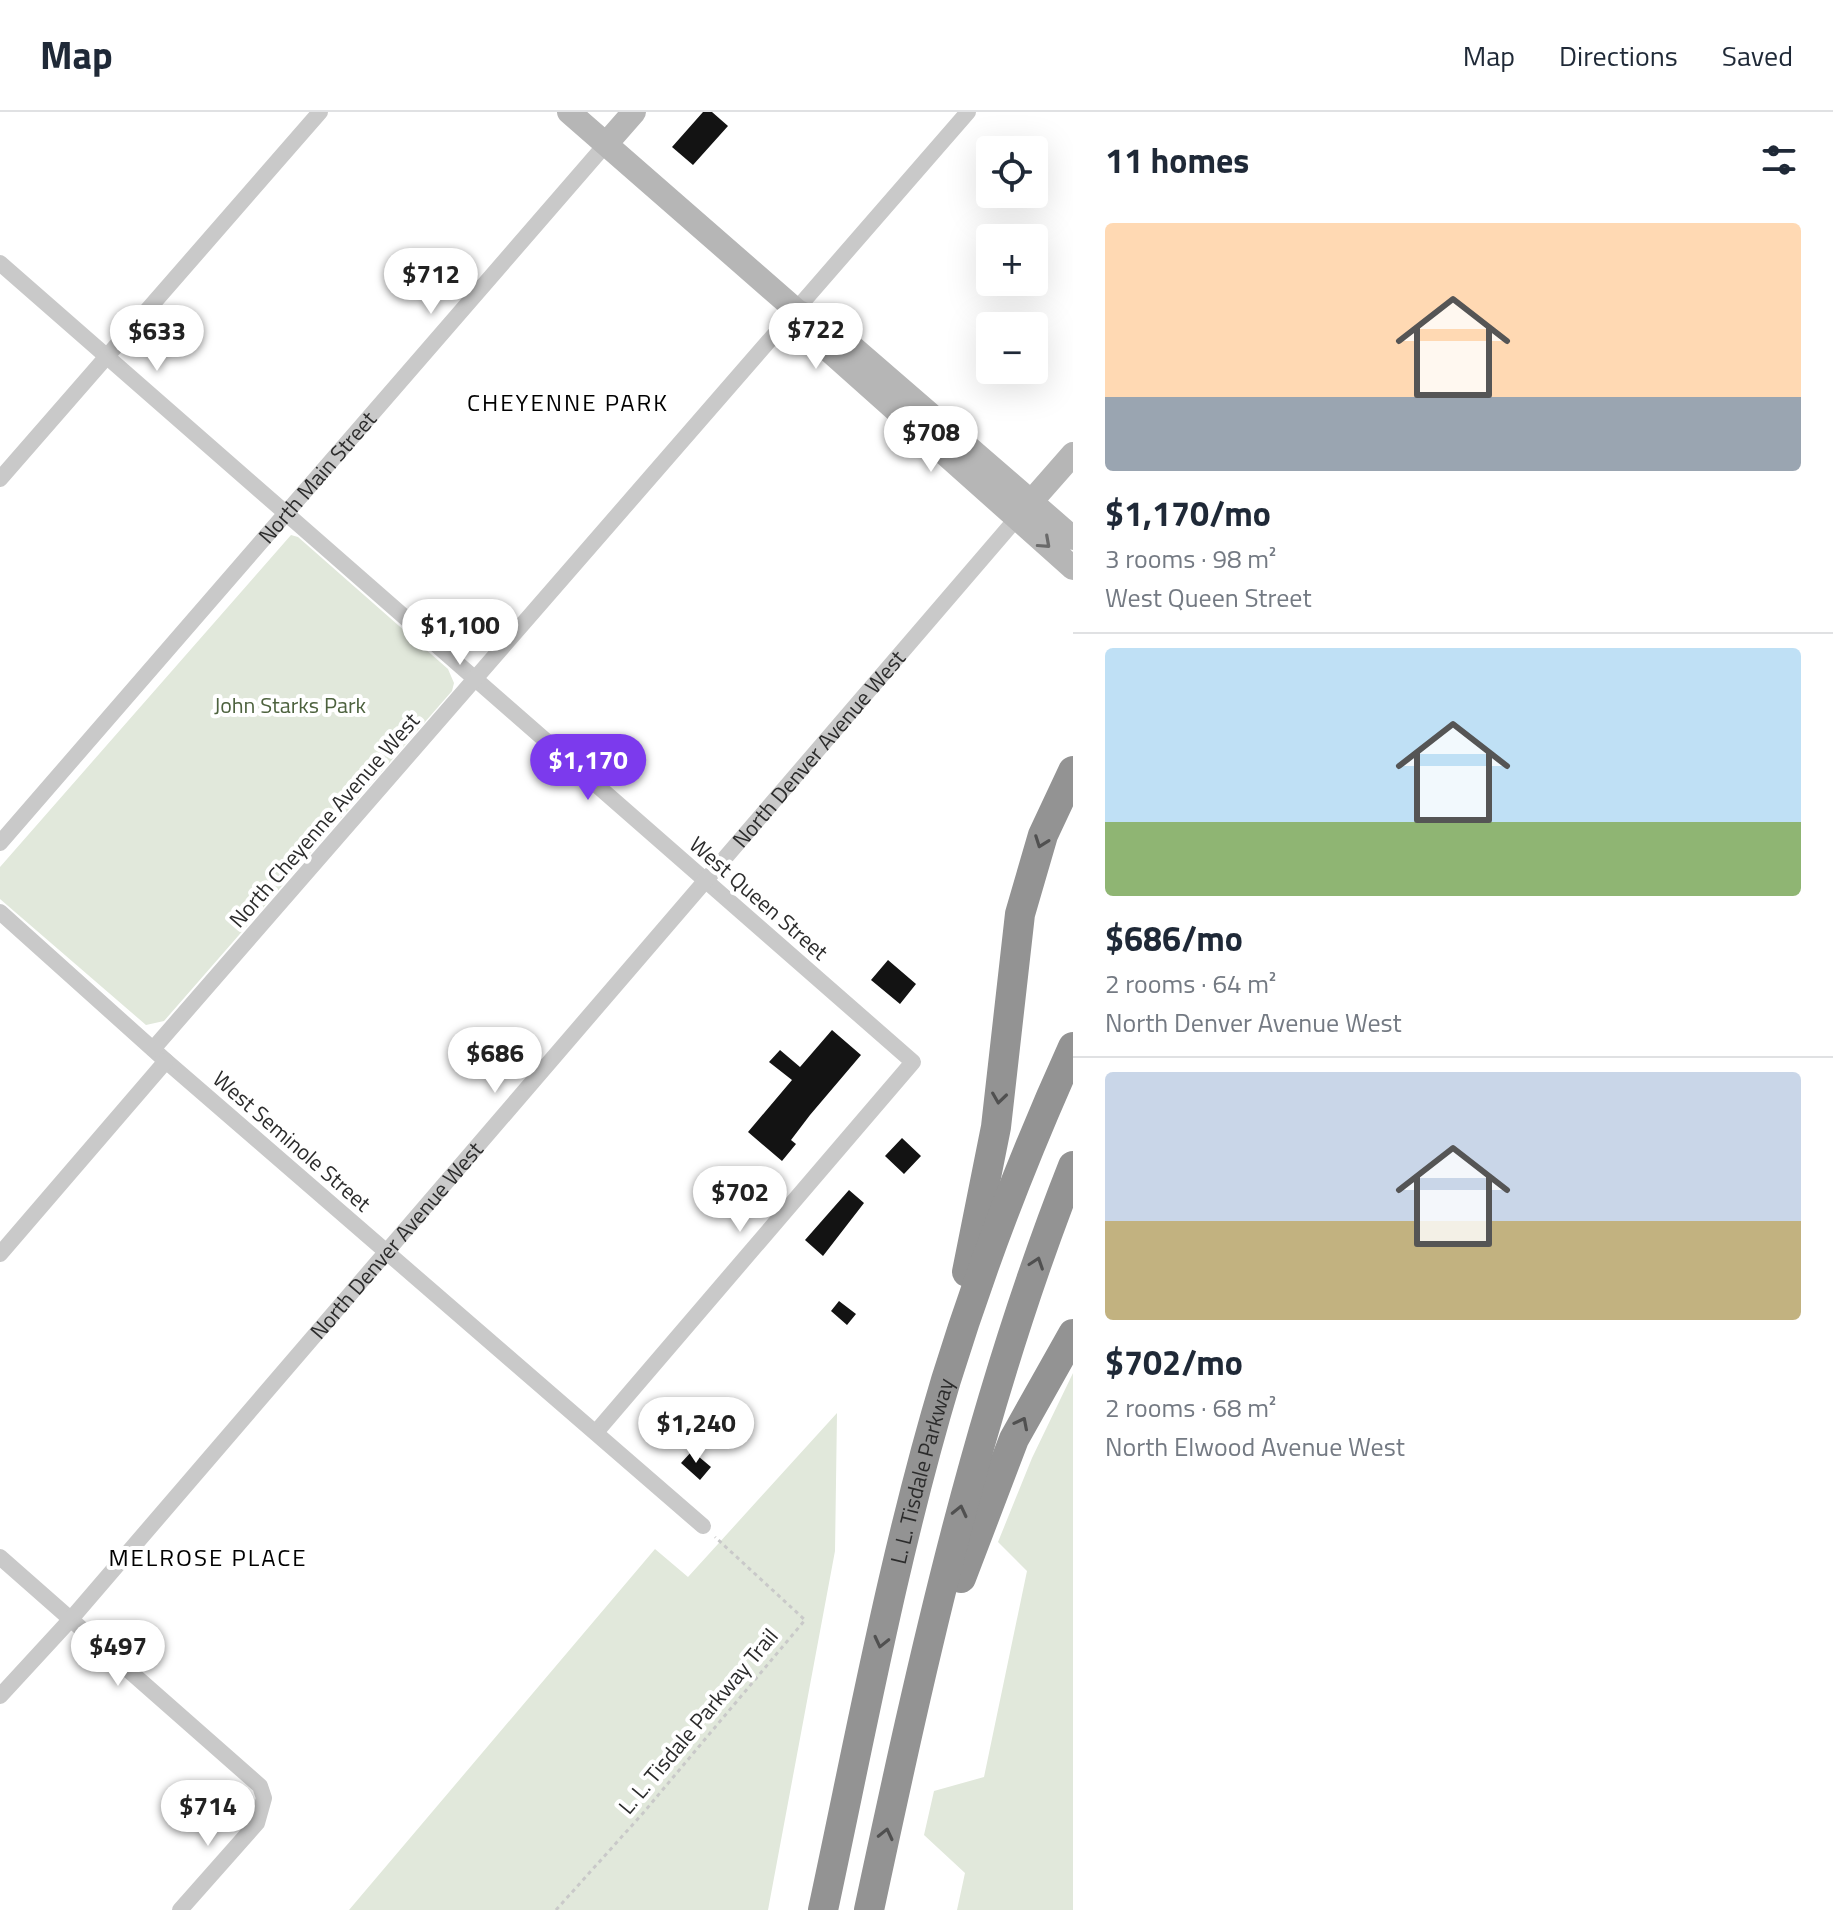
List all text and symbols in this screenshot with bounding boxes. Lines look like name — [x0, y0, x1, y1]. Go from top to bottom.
text: Map — [40, 26, 113, 84]
text: Map — [1463, 34, 1515, 77]
text: Directions — [1559, 34, 1678, 77]
text: Saved — [1722, 34, 1793, 77]
text: 11 homes — [1105, 134, 1249, 186]
map controls — [976, 136, 1048, 384]
button: locate — [976, 136, 1048, 208]
icon: filters — [1757, 138, 1801, 182]
button: + — [976, 224, 1048, 296]
pin: $712 — [384, 248, 478, 316]
text: $712 — [402, 254, 460, 293]
icon: home — [1381, 275, 1525, 419]
pin: $722 — [769, 303, 863, 371]
pin: $633 — [110, 305, 204, 373]
text: $722 — [787, 309, 845, 348]
text: $633 — [128, 311, 186, 350]
button: − — [976, 312, 1048, 384]
district label: CHEYENNE PARK — [467, 384, 669, 420]
street label: North Main Street — [250, 403, 385, 551]
pin: $708 — [884, 406, 978, 474]
text: $708 — [902, 412, 960, 451]
text: $1,170/mo — [1105, 487, 1271, 539]
one-way arrow — [1036, 533, 1051, 548]
text: 3 rooms · 98 m² — [1105, 539, 1276, 578]
text: West Queen Street — [1105, 578, 1312, 617]
pin: $1,100 — [395, 599, 525, 667]
text: $1,100 — [420, 605, 500, 644]
street label: North Denver Avenue West — [724, 642, 914, 855]
park label: John Starks Park — [214, 688, 367, 722]
icon: home — [1381, 700, 1525, 844]
street label: North Cheyenne Avenue West — [221, 705, 428, 935]
pin: $1,170 — [523, 734, 653, 802]
text: $1,170 — [548, 740, 628, 779]
street label: West Queen Street — [682, 828, 836, 968]
one-way arrow — [1034, 834, 1050, 848]
text: $686/mo — [1105, 912, 1243, 964]
text: 2 rooms · 64 m² — [1105, 964, 1276, 1003]
text: North Denver Avenue West — [1105, 1003, 1402, 1042]
pin: $686 — [448, 1027, 542, 1095]
text: $686 — [466, 1033, 524, 1072]
street label: West Seminole Street — [205, 1062, 379, 1220]
one-way arrow — [991, 1092, 1008, 1105]
icon: home — [1381, 1124, 1525, 1268]
street label: North Denver Avenue West — [302, 1134, 491, 1347]
pin: $702 — [693, 1166, 787, 1234]
text: $702 — [711, 1172, 769, 1211]
one-way arrow — [1027, 1257, 1043, 1271]
text: $702/mo — [1105, 1336, 1243, 1388]
street label: L. L. Tisdale Parkway — [881, 1374, 963, 1567]
text: 2 rooms · 68 m² — [1105, 1388, 1276, 1427]
pin: $1,240 — [631, 1397, 761, 1465]
text: $1,240 — [656, 1403, 736, 1442]
one-way arrow — [1012, 1416, 1028, 1431]
text: North Elwood Avenue West — [1105, 1427, 1405, 1466]
one-way arrow — [951, 1505, 968, 1519]
district label: MELROSE PLACE — [108, 1539, 308, 1575]
pin: $497 — [71, 1620, 165, 1688]
street label: L. L. Tisdale Parkway Trail — [610, 1620, 786, 1822]
text: $497 — [89, 1626, 147, 1665]
one-way arrow — [873, 1634, 890, 1648]
pin: $714 — [161, 1780, 255, 1848]
text: $714 — [179, 1786, 237, 1825]
one-way arrow — [877, 1828, 894, 1841]

